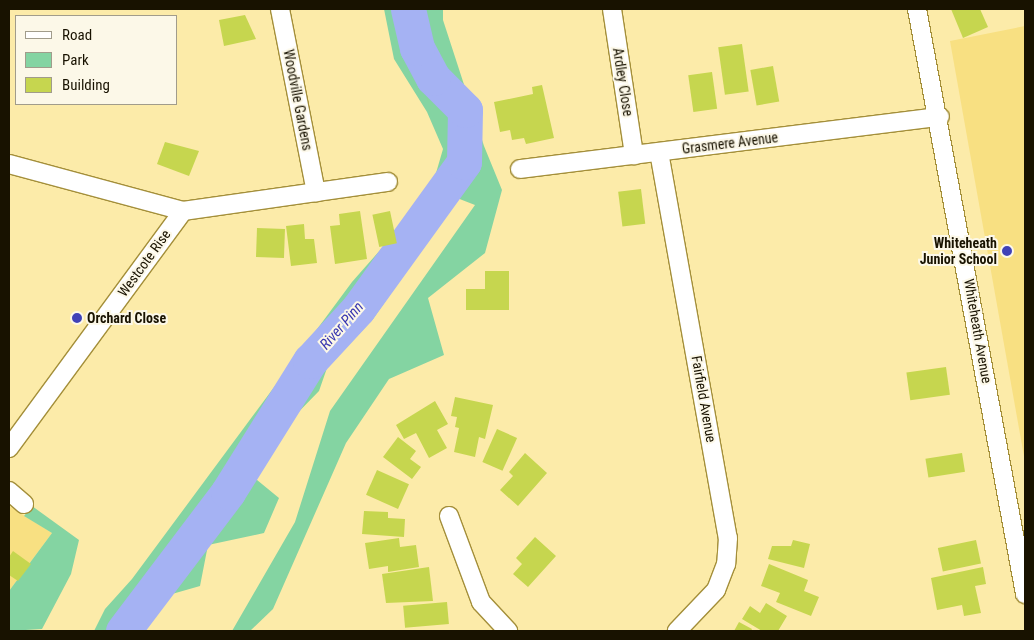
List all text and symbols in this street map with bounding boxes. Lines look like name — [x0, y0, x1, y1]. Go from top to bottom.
legend — [15, 15, 178, 105]
text: Road — [62, 26, 92, 44]
street label: Ardley Close — [609, 47, 637, 117]
street label: Woodville Gardens — [280, 48, 316, 152]
text: Park — [62, 51, 89, 69]
text: Building — [62, 76, 110, 94]
street label: Grasmere Avenue — [681, 129, 779, 157]
street label: Westcote Rise — [114, 226, 174, 300]
place label: Whiteheath Junior School — [920, 235, 997, 268]
marker: Whiteheath Junior School — [1001, 245, 1013, 257]
street label: Whiteheath Avenue — [961, 277, 995, 385]
water label: River Pinn — [316, 298, 368, 354]
place label: Orchard Close — [87, 310, 166, 326]
marker: Orchard Close — [71, 312, 83, 324]
street label: Fairfield Avenue — [688, 354, 720, 444]

